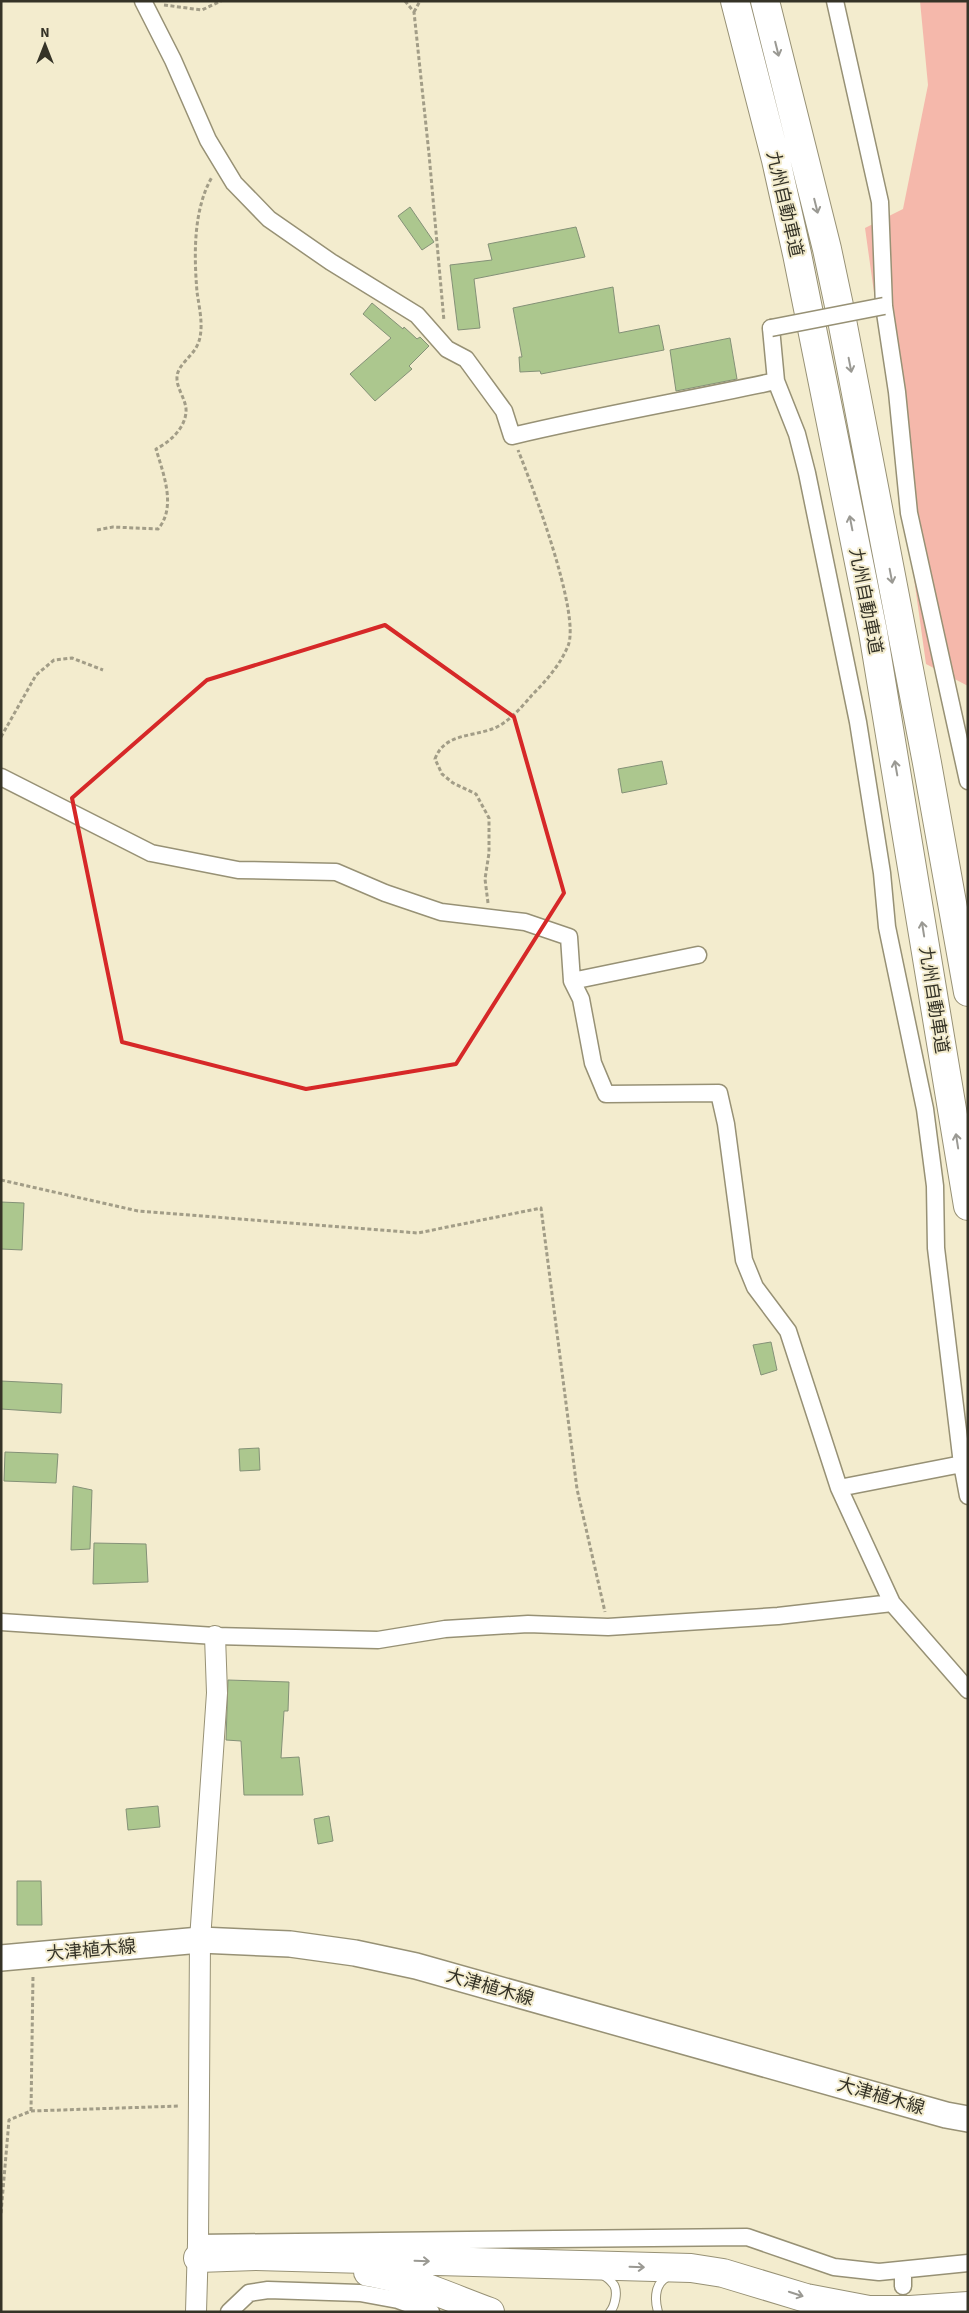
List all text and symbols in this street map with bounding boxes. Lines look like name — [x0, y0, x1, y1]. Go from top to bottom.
north arrow — [20, 20, 70, 70]
text: N — [40, 23, 50, 43]
one-way arrow — [773, 40, 782, 56]
street label: 九州自動車道 — [760, 149, 809, 260]
one-way arrow — [812, 198, 821, 214]
one-way arrow — [846, 357, 856, 373]
one-way arrow — [845, 515, 855, 531]
street label: 九州自動車道 — [843, 546, 888, 656]
one-way arrow — [886, 568, 896, 584]
one-way arrow — [890, 761, 900, 777]
one-way arrow — [917, 921, 927, 937]
street label: 九州自動車道 — [913, 945, 954, 1055]
one-way arrow — [952, 1133, 962, 1149]
street label: 大津植木線 — [45, 1934, 137, 1967]
street label: 大津植木線 — [443, 1963, 537, 2012]
street label: 大津植木線 — [834, 2072, 928, 2121]
one-way arrow — [414, 2256, 430, 2266]
one-way arrow — [628, 2262, 644, 2272]
one-way arrow — [787, 2290, 803, 2299]

